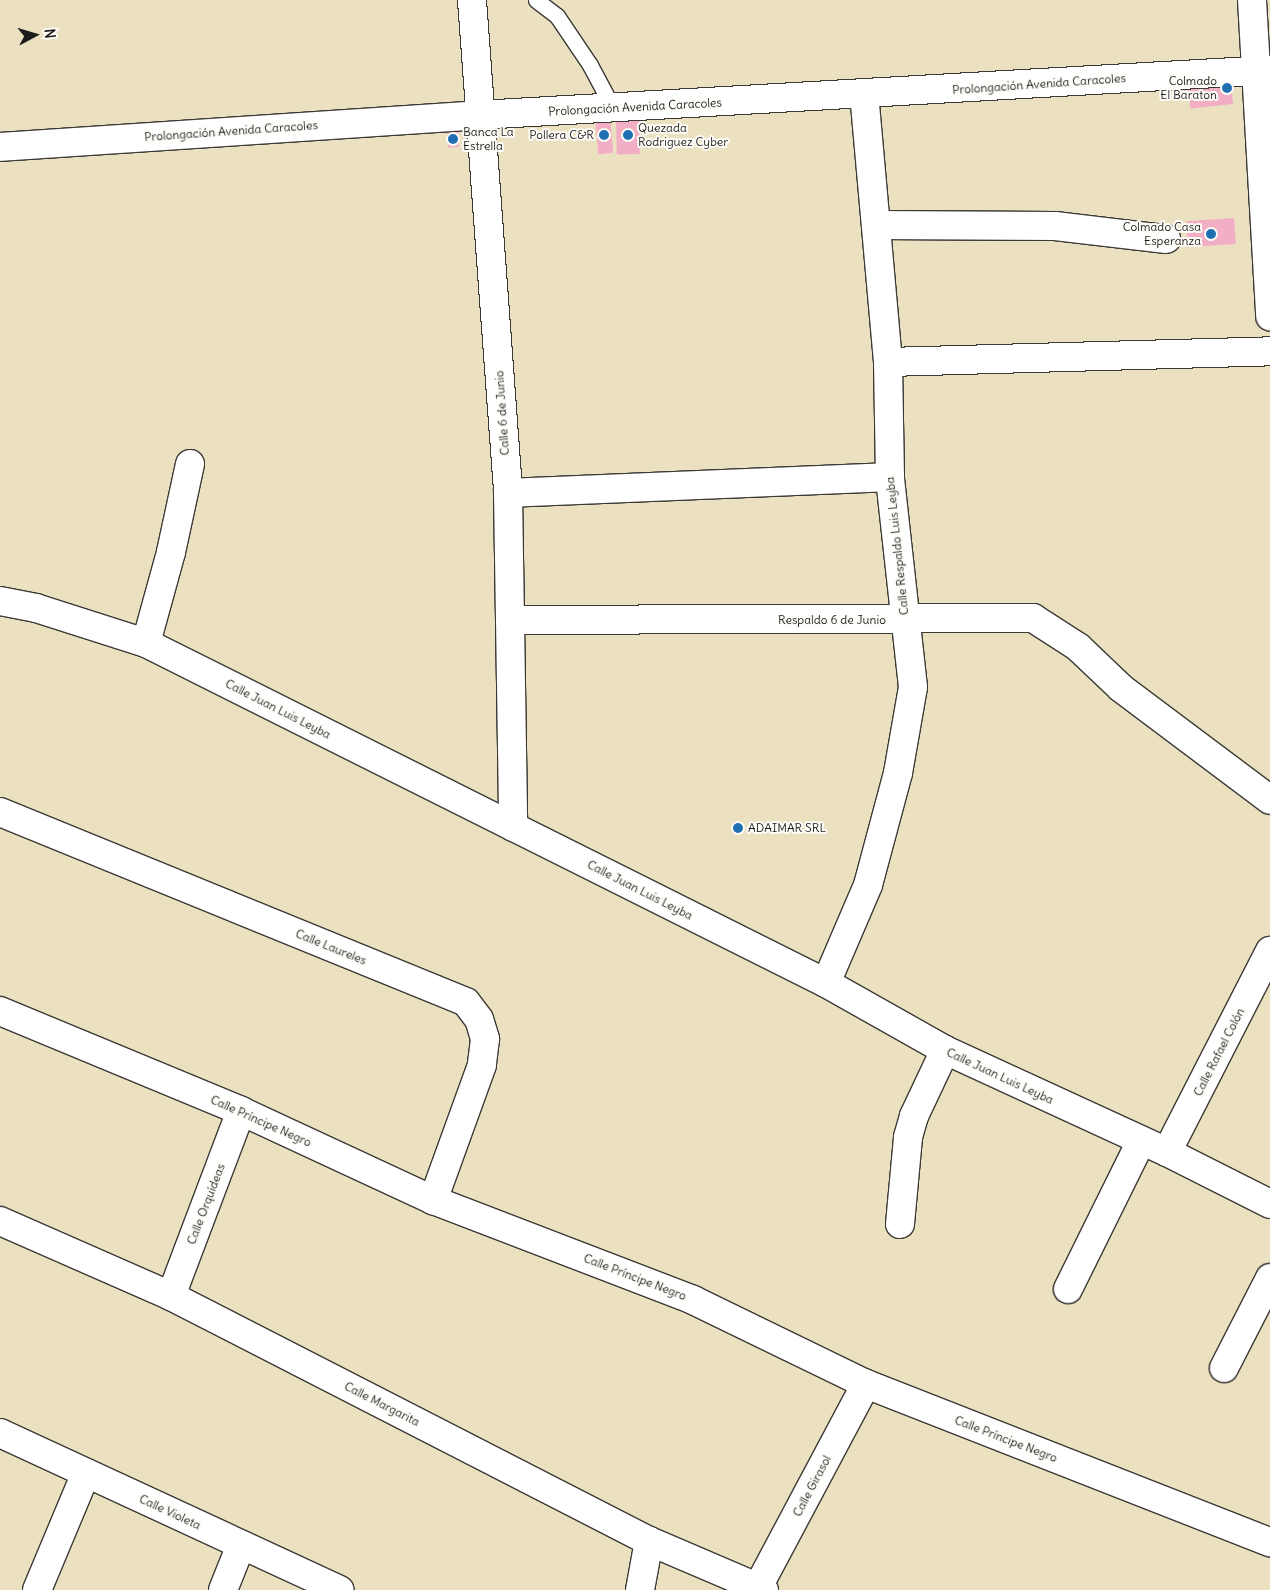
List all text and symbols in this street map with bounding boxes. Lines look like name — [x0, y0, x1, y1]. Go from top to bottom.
north arrow — [10, 10, 60, 60]
text: N — [40, 28, 59, 39]
street label: Prolongación Avenida Caracoles — [952, 71, 1126, 97]
place label: Colmado El Baraton — [1160, 74, 1217, 102]
marker: Colmado El Baraton — [1221, 82, 1233, 94]
street label: Prolongación Avenida Caracoles — [548, 95, 722, 119]
street label: Prolongación Avenida Caracoles — [144, 118, 318, 144]
place label: Quezada Rodriguez Cyber — [638, 121, 728, 149]
place label: Banca La Estrella — [463, 125, 514, 153]
place label: Pollera C&R — [529, 128, 594, 142]
marker: Pollera C&R — [598, 129, 610, 141]
marker: Quezada Rodriguez Cyber — [622, 129, 634, 141]
marker: Banca La Estrella — [447, 133, 459, 145]
place label: Colmado Casa Esperanza — [1123, 220, 1201, 248]
marker: Colmado Casa Esperanza — [1205, 228, 1217, 240]
street label: Calle 6 de Junio — [492, 370, 512, 456]
street label: Calle Respaldo Luis Leyba — [883, 476, 911, 616]
street label: Respaldo 6 de Junio — [778, 613, 886, 627]
street label: Calle Juan Luis Leyba — [223, 676, 333, 742]
place label: ADAIMAR SRL — [748, 821, 826, 835]
marker: ADAIMAR SRL — [732, 822, 744, 834]
street label: Calle Juan Luis Leyba — [585, 857, 695, 923]
street label: Calle Laureles — [293, 926, 369, 968]
street label: Calle Rafael Colón — [1191, 1005, 1247, 1099]
street label: Calle Juan Luis Leyba — [944, 1045, 1056, 1107]
street label: Calle Príncipe Negro — [208, 1092, 314, 1150]
street label: Calle Orquídeas — [184, 1162, 228, 1246]
street label: Calle Príncipe Negro — [582, 1251, 688, 1303]
street label: Calle Margarita — [342, 1379, 422, 1429]
street label: Calle Príncipe Negro — [953, 1413, 1059, 1465]
street label: Calle Girasol — [790, 1453, 834, 1519]
street label: Calle Violeta — [137, 1491, 203, 1533]

